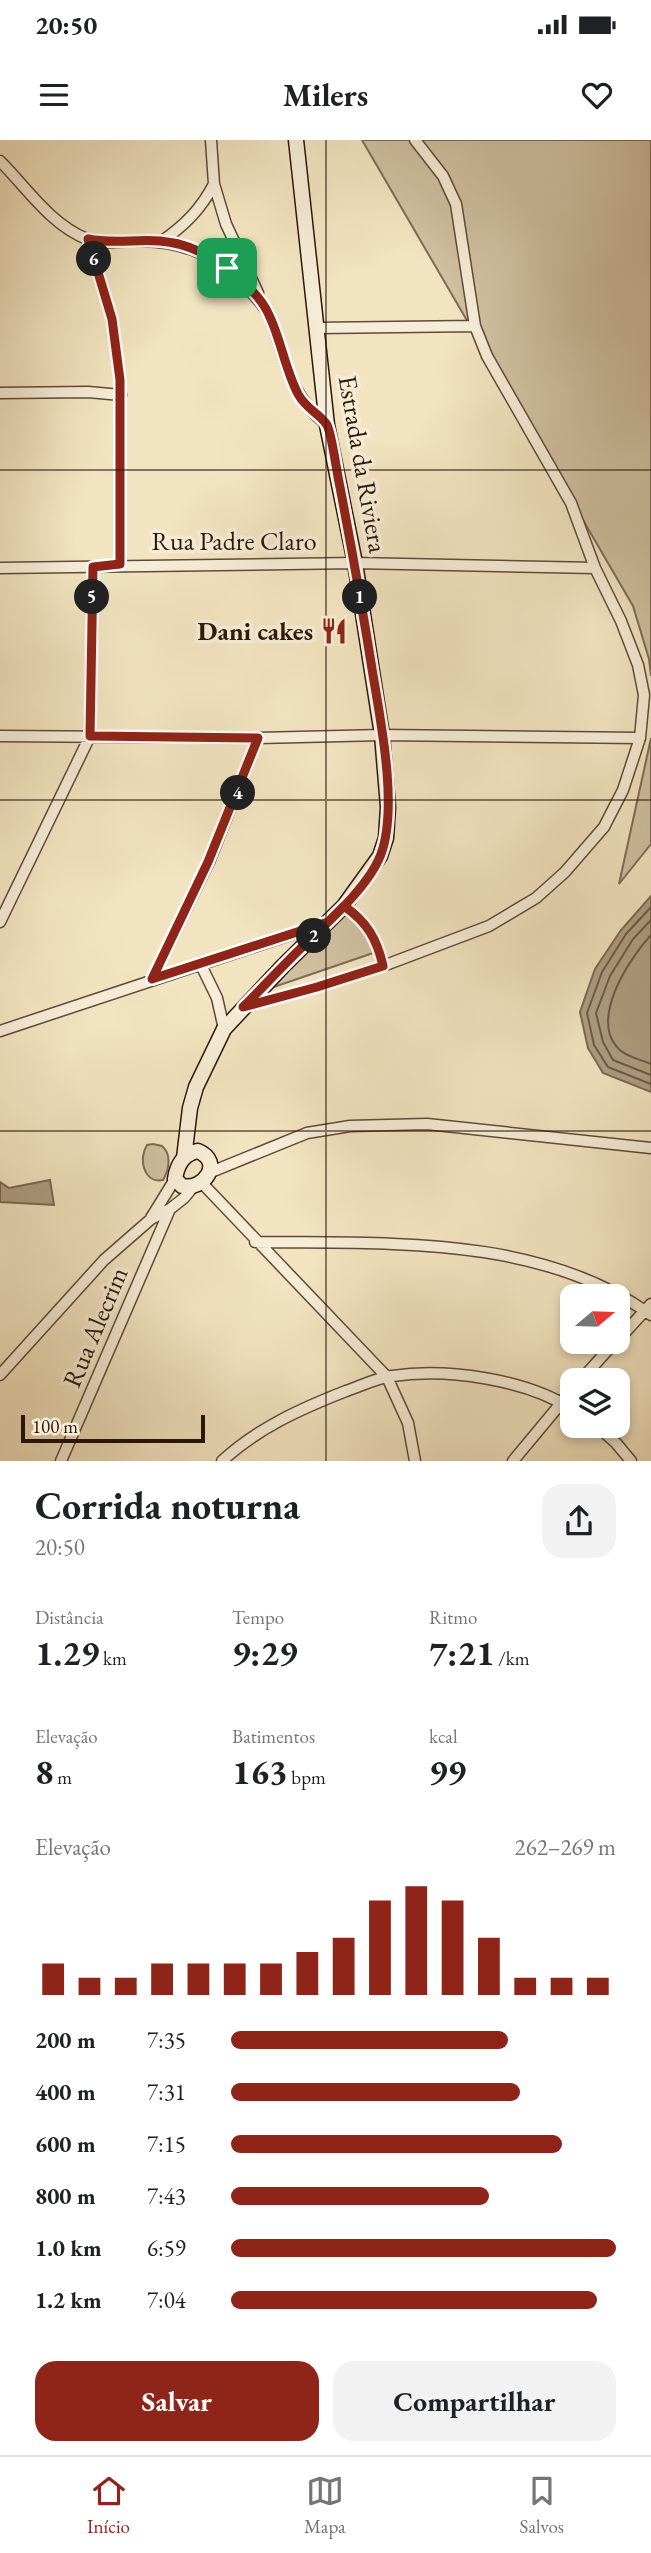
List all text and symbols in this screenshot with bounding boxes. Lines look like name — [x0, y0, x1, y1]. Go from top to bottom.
text: 20:50 — [35, 8, 97, 42]
text: Milers — [283, 74, 368, 116]
icon: menu — [35, 76, 73, 114]
icon: heart — [578, 76, 616, 114]
pin — [197, 238, 257, 298]
pin: 6 — [76, 242, 112, 276]
text: 6 — [88, 246, 99, 271]
icon: arrive — [208, 249, 246, 287]
street label: Estrada da Riviera — [331, 373, 395, 556]
street label: Rua Padre Claro — [151, 524, 317, 558]
pin: 5 — [74, 580, 110, 615]
pin: 1 — [342, 580, 378, 615]
text: 5 — [86, 584, 97, 609]
text: 1 — [354, 584, 365, 609]
place label: Dani cakes — [198, 614, 313, 648]
restaurant icon: Dani cakes — [319, 616, 349, 646]
pin: 4 — [220, 776, 256, 810]
text: 4 — [232, 780, 243, 805]
pin: 2 — [296, 918, 332, 954]
text: 2 — [308, 923, 319, 948]
street label: Rua Alecrim — [54, 1262, 136, 1392]
north arrow — [560, 1284, 630, 1354]
map controls — [560, 1284, 630, 1438]
button: layers — [560, 1368, 630, 1438]
scale bar — [21, 1412, 205, 1444]
text: 100 m — [32, 1414, 78, 1439]
text: Corrida noturna — [35, 1481, 300, 1530]
button: share — [542, 1484, 616, 1558]
text: 20:50 — [35, 1532, 85, 1562]
text: Distância — [35, 1605, 104, 1630]
text: Tempo — [232, 1605, 284, 1630]
text: Ritmo — [429, 1605, 477, 1630]
text: 1.29 — [35, 1630, 99, 1675]
text: 9:29 — [232, 1630, 297, 1675]
text: 7:21 — [429, 1630, 494, 1675]
text: km — [99, 1646, 127, 1671]
text: /km — [494, 1646, 530, 1671]
text: Elevação — [35, 1724, 98, 1749]
text: Batimentos — [232, 1724, 315, 1749]
text: kcal — [429, 1724, 458, 1749]
text: 8 — [35, 1749, 54, 1794]
text: 163 — [232, 1749, 288, 1794]
text: 99 — [429, 1749, 466, 1794]
text: m — [54, 1765, 72, 1790]
text: bpm — [288, 1765, 326, 1790]
text: Elevação — [35, 1832, 111, 1862]
text: 262–269 m — [515, 1832, 616, 1862]
text: 200 m — [35, 2025, 96, 2055]
text: 7:35 — [147, 2025, 186, 2055]
text: 400 m — [35, 2077, 96, 2107]
text: 7:31 — [147, 2077, 186, 2107]
text: 600 m — [35, 2129, 96, 2159]
text: 7:15 — [147, 2129, 186, 2159]
text: 800 m — [35, 2181, 96, 2211]
text: 7:43 — [147, 2181, 186, 2211]
text: 1.0 km — [35, 2233, 102, 2263]
text: 6:59 — [147, 2233, 186, 2263]
text: 1.2 km — [35, 2285, 102, 2315]
text: 7:04 — [147, 2285, 186, 2315]
button: Salvar — [35, 2361, 319, 2441]
button: Compartilhar — [333, 2361, 616, 2441]
tab: Início — [87, 2472, 130, 2539]
tab: Mapa — [304, 2472, 345, 2539]
tab: Salvos — [520, 2472, 564, 2539]

